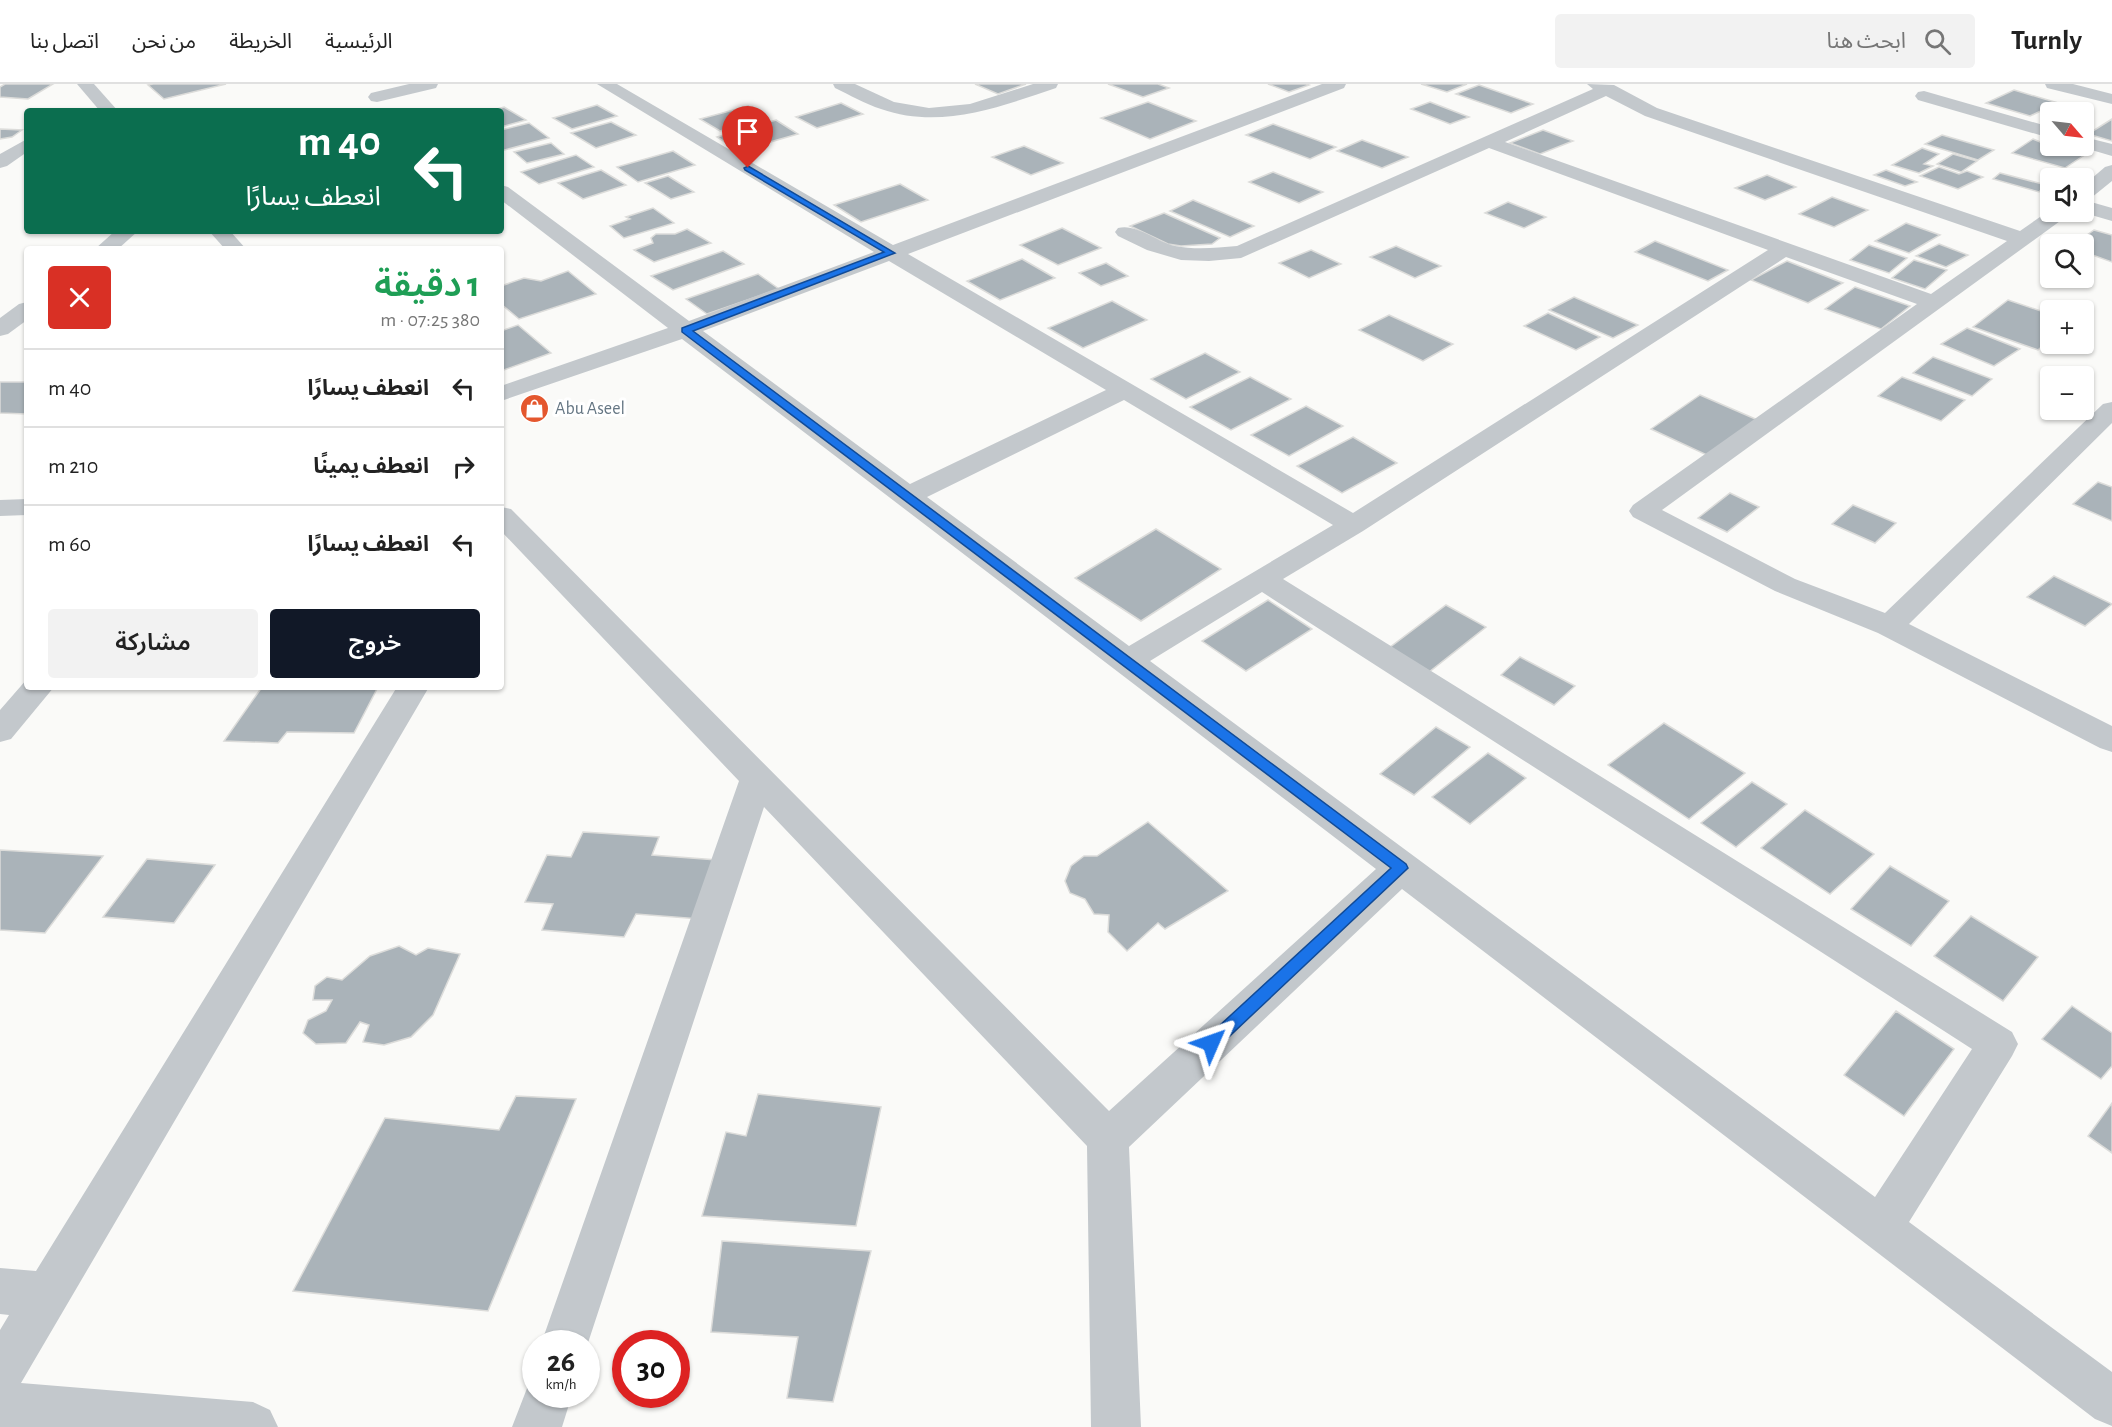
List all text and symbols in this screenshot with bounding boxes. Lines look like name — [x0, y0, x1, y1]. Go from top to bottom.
search box — [1555, 14, 1975, 68]
icon: search — [1921, 25, 1954, 58]
text: Turnly — [2011, 27, 2082, 55]
text: ابحث هنا — [1826, 30, 1906, 52]
text: اتصل بنا — [30, 31, 99, 52]
text: من نحن — [132, 31, 196, 52]
text: الخريطة — [229, 31, 292, 52]
text: الرئيسية — [325, 31, 393, 52]
north arrow — [2040, 102, 2094, 156]
map controls — [2040, 102, 2094, 420]
pin — [722, 106, 773, 168]
icon: arrive — [731, 115, 764, 148]
text: 40 m — [298, 121, 381, 163]
icon: left — [402, 132, 480, 210]
button: sound — [2040, 168, 2094, 222]
text: انعطف يسارًا — [245, 183, 381, 210]
button: search — [2040, 234, 2094, 288]
button: close — [48, 266, 111, 329]
text: 1 دقيقة — [374, 267, 480, 303]
button: + — [2040, 300, 2094, 354]
text: 380 m · 07:25 — [380, 310, 480, 330]
button: − — [2040, 366, 2094, 420]
icon: left — [447, 372, 480, 405]
text: 40 m — [48, 377, 91, 399]
text: انعطف يسارًا — [307, 377, 429, 399]
shop icon: Abu Aseel — [518, 392, 550, 424]
place label: Abu Aseel — [555, 400, 625, 418]
icon: right — [447, 450, 480, 483]
text: 210 m — [48, 455, 98, 477]
text: انعطف يمينًا — [313, 455, 429, 477]
icon: left — [447, 528, 480, 561]
text: 60 m — [48, 533, 91, 555]
text: انعطف يسارًا — [307, 533, 429, 555]
button: مشاركة — [48, 609, 258, 678]
button: خروج — [270, 609, 480, 678]
position arrow — [1179, 1011, 1243, 1075]
speed limit sign: 30 — [612, 1330, 690, 1408]
text: 26 — [547, 1347, 575, 1377]
text: km/h — [546, 1377, 576, 1392]

